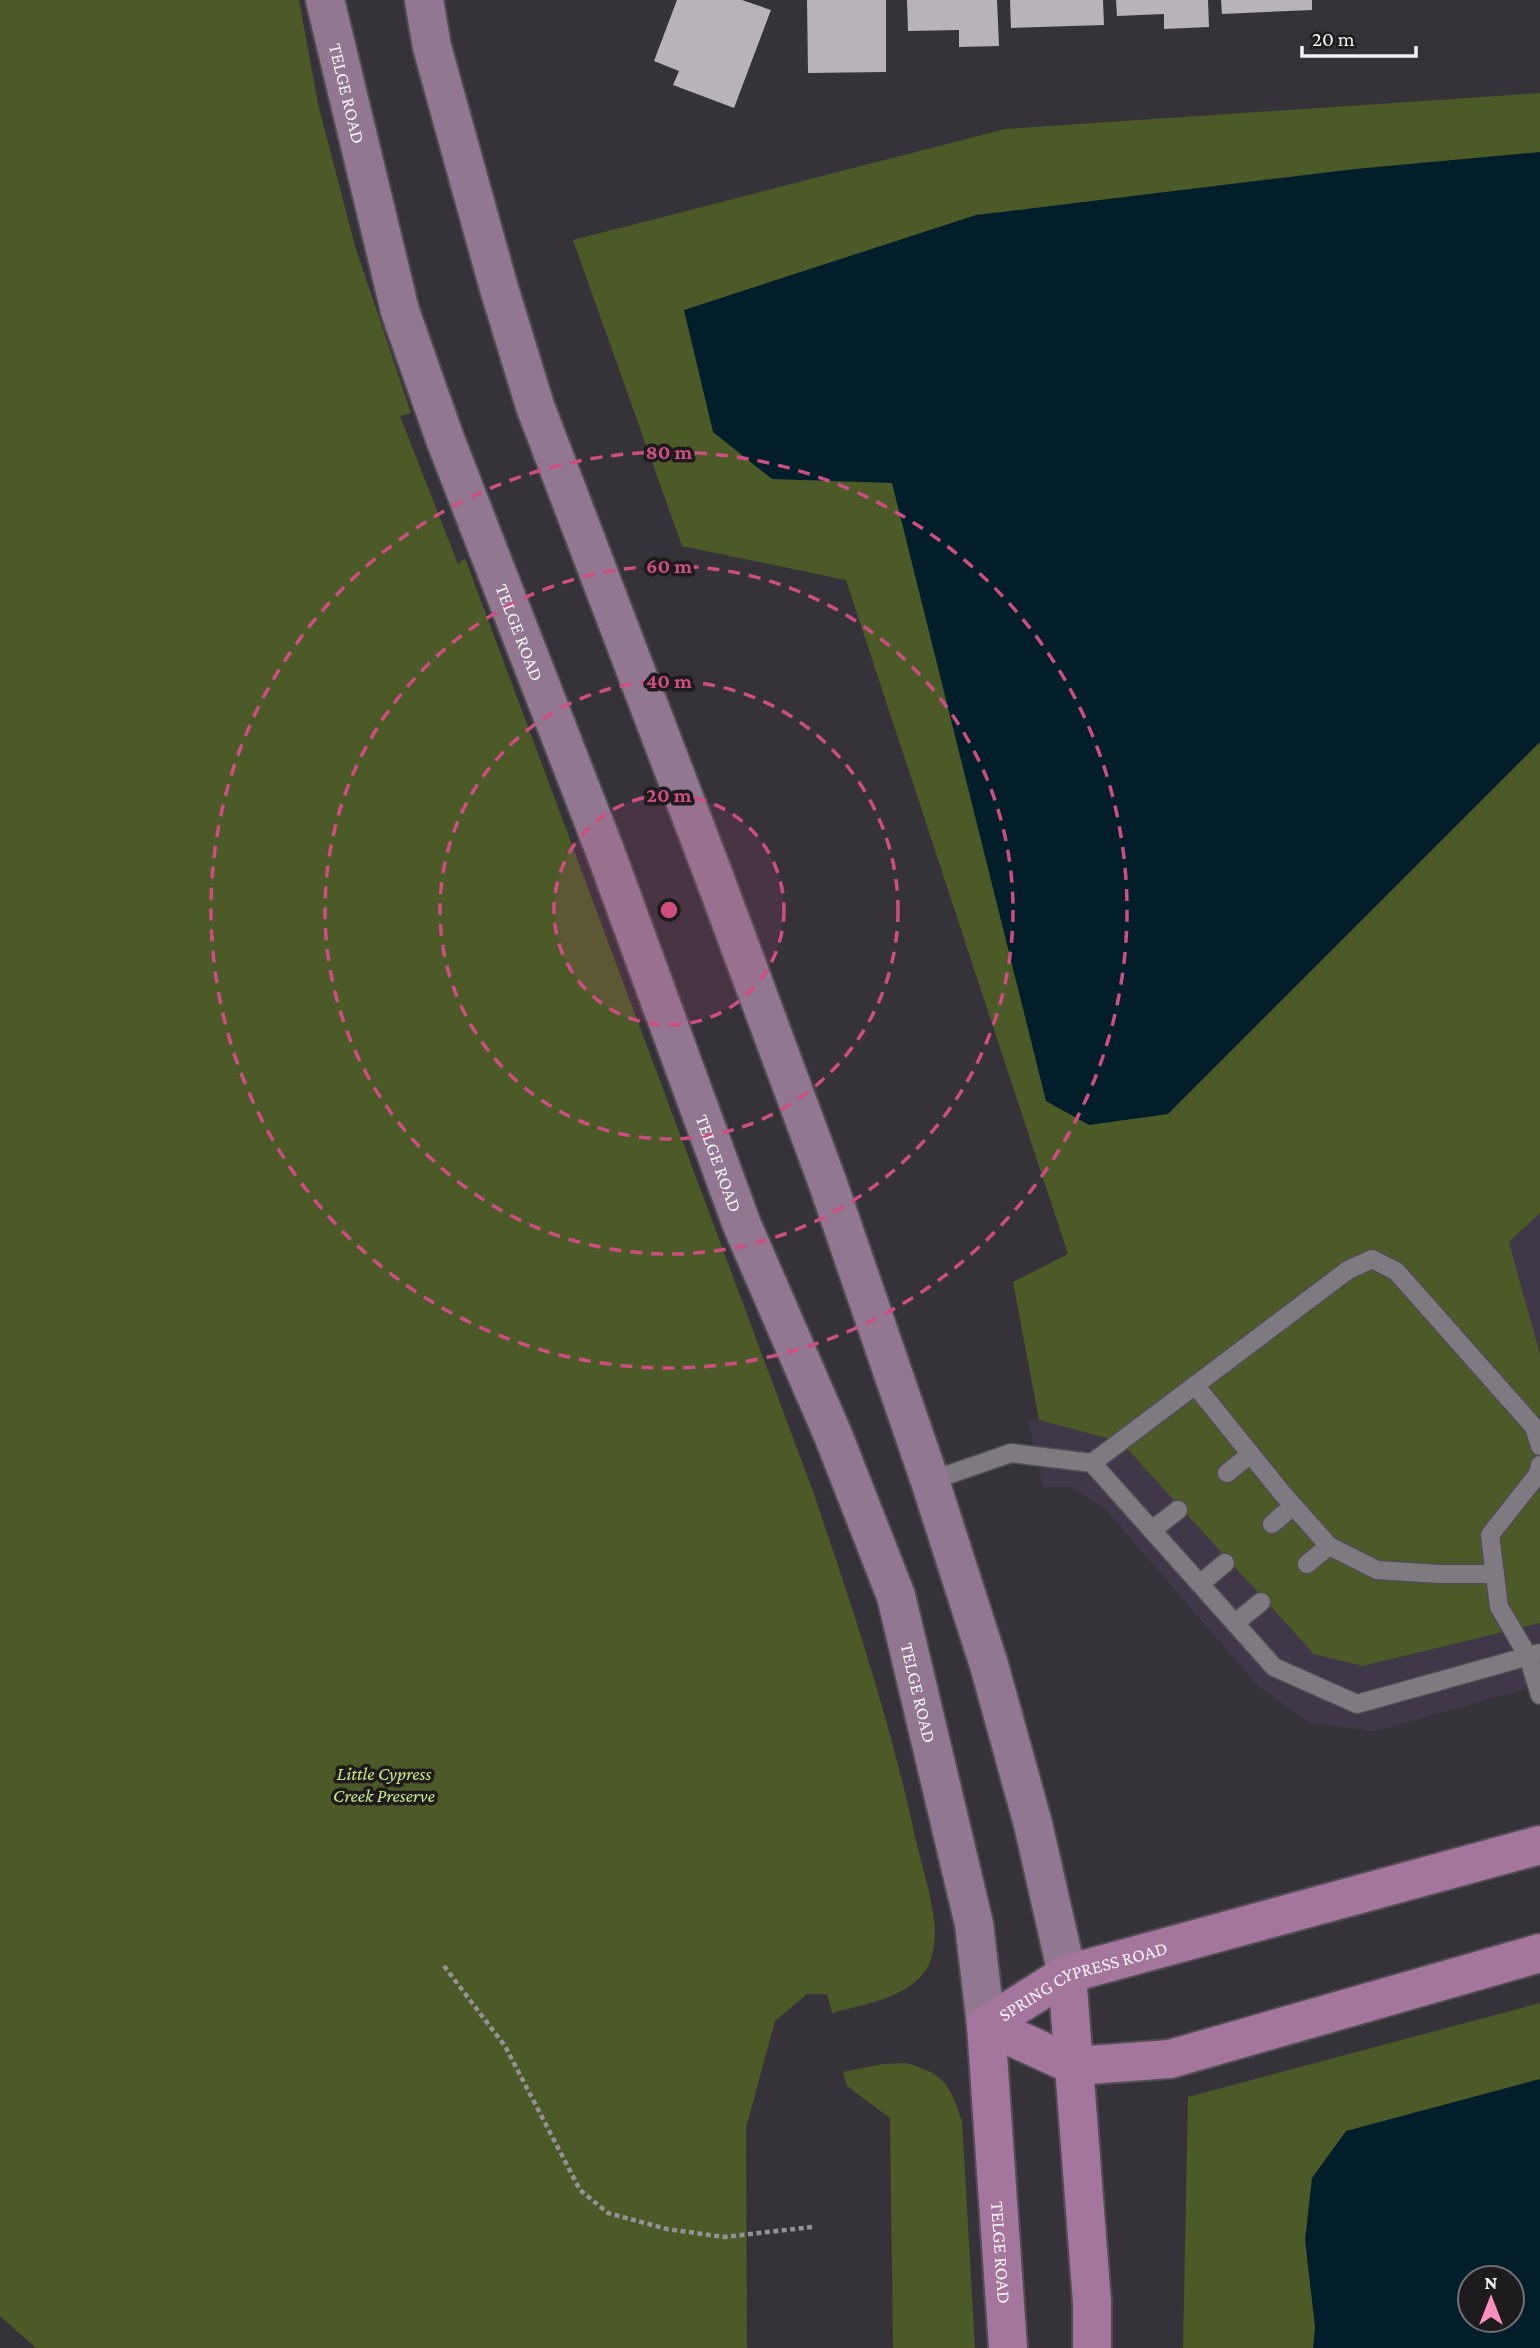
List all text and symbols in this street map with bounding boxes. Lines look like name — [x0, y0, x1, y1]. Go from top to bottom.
scale bar — [1302, 14, 1416, 58]
text: 20 m — [1312, 27, 1355, 51]
street label: TELGE ROAD — [325, 41, 370, 146]
text: 80 m — [646, 440, 693, 464]
text: 60 m — [646, 554, 692, 578]
street label: TELGE ROAD — [492, 581, 548, 684]
text: 40 m — [646, 669, 692, 693]
text: 20 m — [646, 783, 692, 807]
centre of rings — [657, 898, 681, 922]
street label: TELGE ROAD — [692, 1111, 747, 1215]
street label: TELGE ROAD — [897, 1640, 941, 1745]
park label: Little Cypress Creek Preserve — [333, 1763, 435, 1806]
street label: SPRING CYPRESS ROAD — [995, 1937, 1170, 2025]
street label: TELGE ROAD — [988, 2201, 1015, 2304]
north arrow — [1456, 2264, 1526, 2334]
text: N — [1485, 2272, 1498, 2293]

